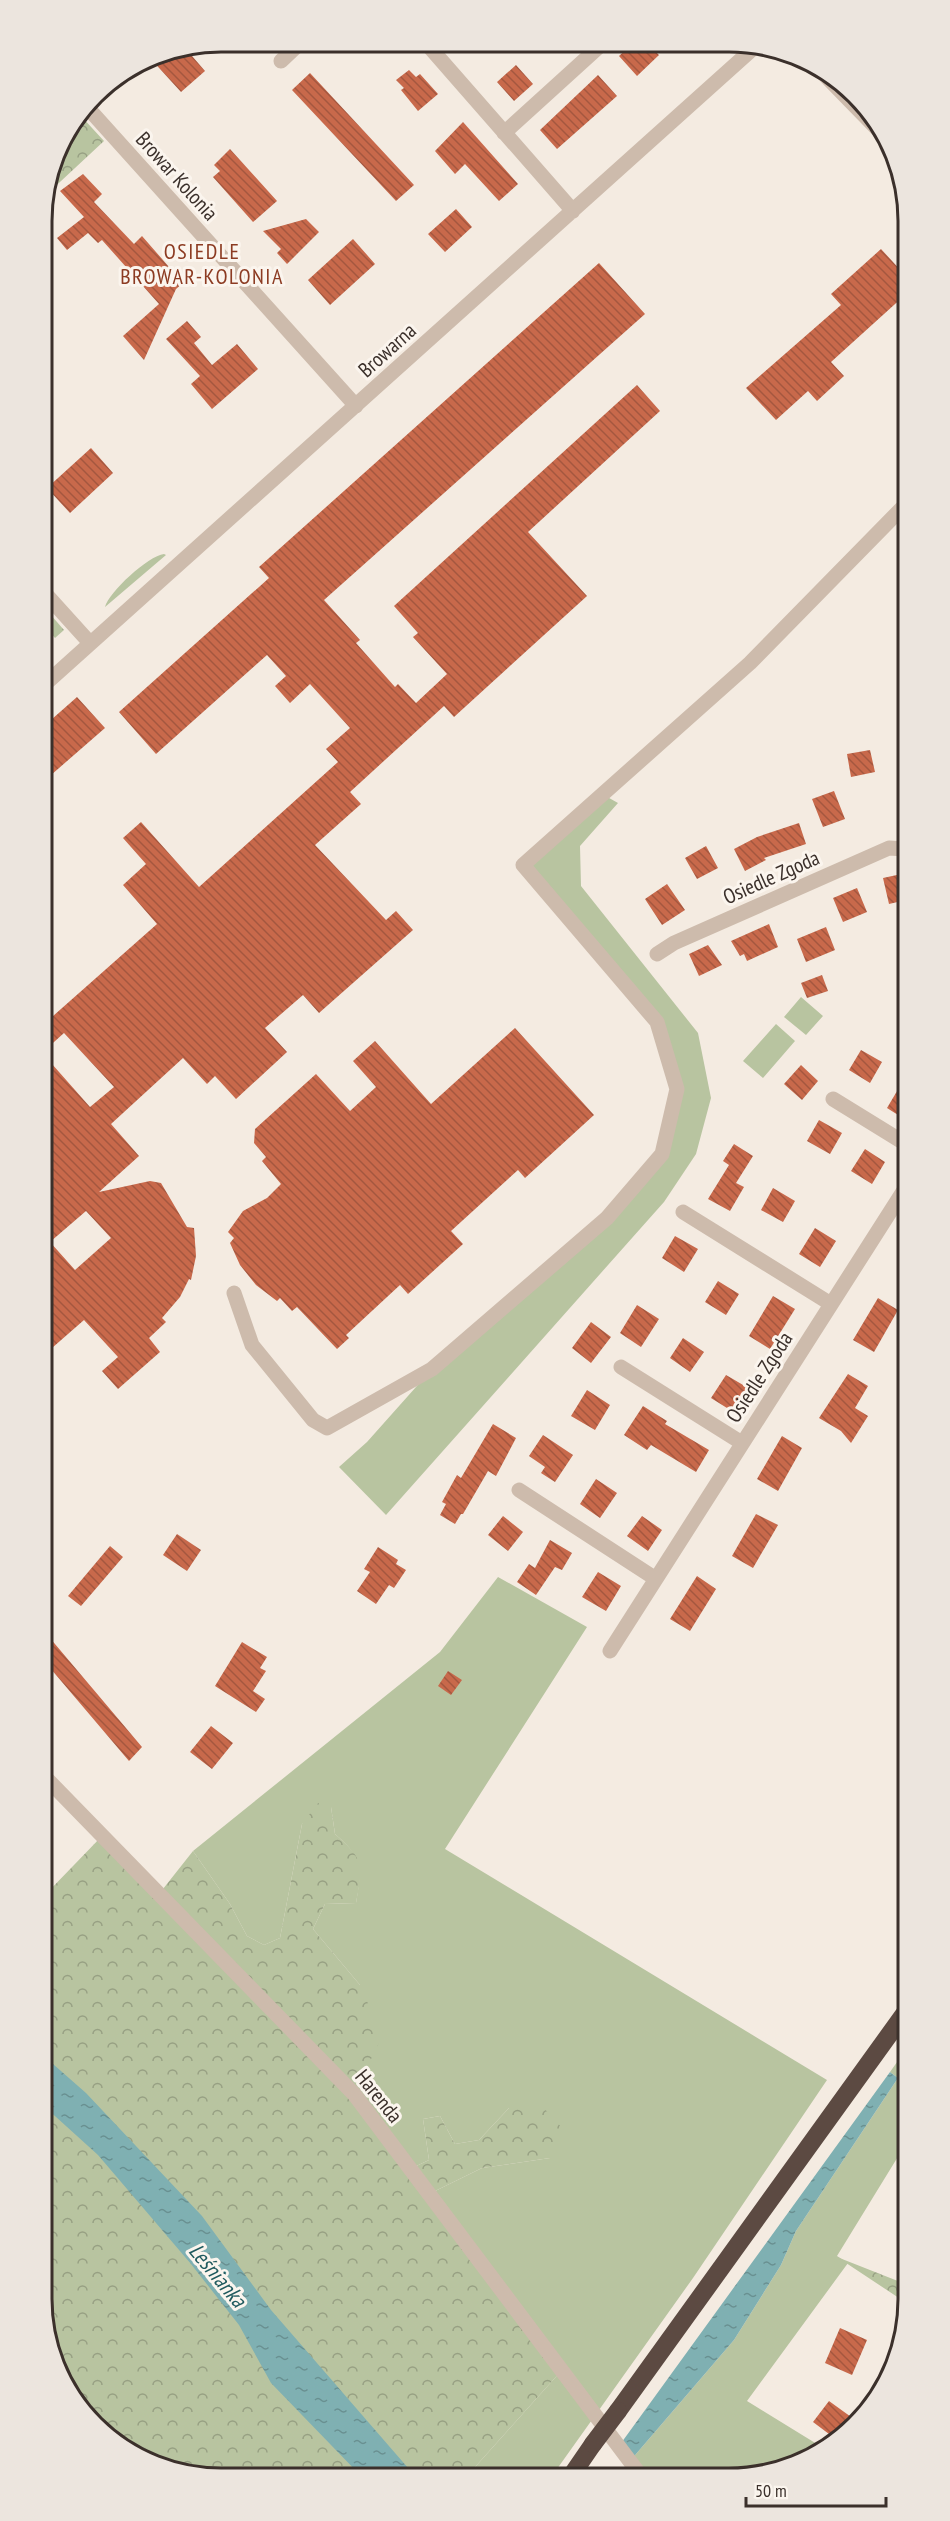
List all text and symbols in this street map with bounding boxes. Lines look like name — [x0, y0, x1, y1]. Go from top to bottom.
street label: Browar Kolonia — [130, 126, 224, 226]
district label: OSIEDLE BROWAR-KOLONIA — [120, 237, 284, 290]
street label: Browarna — [352, 317, 422, 383]
street label: Osiedle Zgoda — [719, 844, 823, 910]
street label: Osiedle Zgoda — [720, 1327, 798, 1427]
street label: Harenda — [349, 2064, 409, 2128]
water label: Leśnianka — [183, 2237, 254, 2314]
scale bar — [746, 2470, 886, 2508]
text: 50 m — [755, 2479, 787, 2502]

